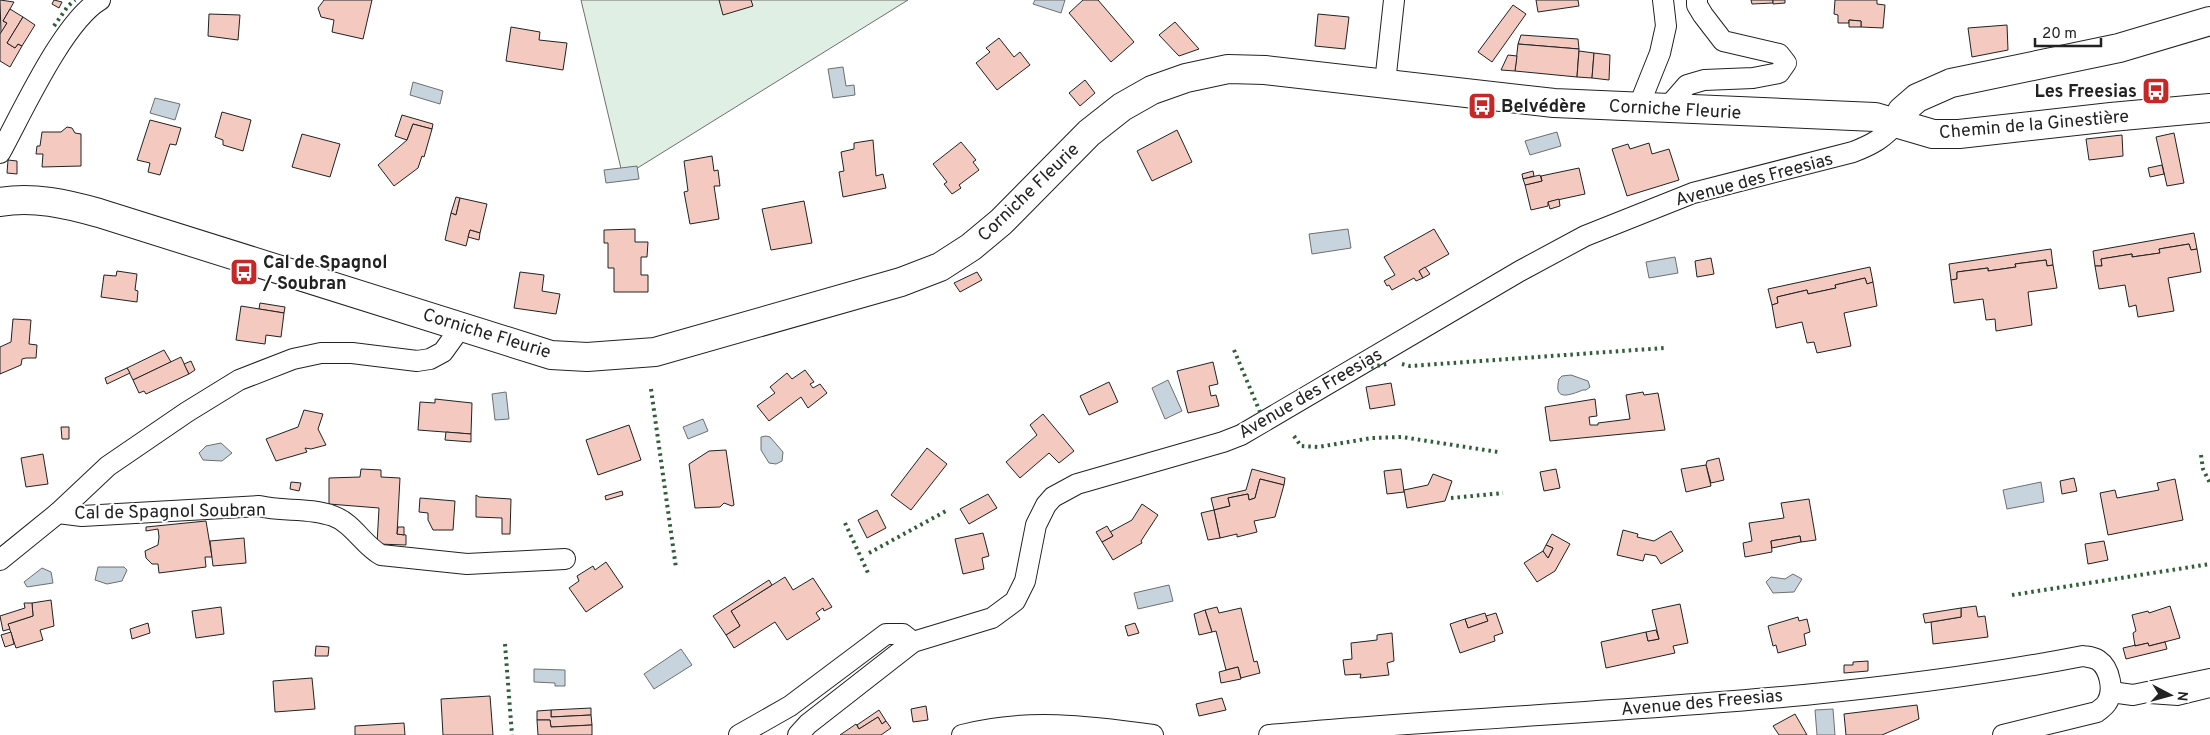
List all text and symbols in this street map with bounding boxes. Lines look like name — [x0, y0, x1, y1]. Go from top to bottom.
scale bar — [2035, 15, 2101, 47]
text: 20 m — [2042, 25, 2077, 44]
bus stop icon: Les Freesias — [2141, 76, 2171, 106]
place label: Les Freesias — [2035, 81, 2137, 104]
bus stop icon: Belvédère — [1467, 91, 1497, 121]
place label: Belvédère — [1501, 96, 1586, 119]
street label: Corniche Fleurie — [1608, 96, 1742, 125]
street label: Chemin de la Ginestière — [1938, 106, 2130, 145]
street label: Corniche Fleurie — [973, 139, 1085, 247]
street label: Avenue des Freesias — [1673, 148, 1836, 213]
place label: Cal de Spagnol / Soubran — [262, 252, 387, 296]
bus stop icon: Cal de Spagnol / Soubran — [229, 257, 259, 287]
street label: Corniche Fleurie — [420, 304, 553, 365]
street label: Avenue des Freesias — [1235, 344, 1387, 445]
street label: Cal de Spagnol Soubran — [74, 499, 266, 526]
north arrow — [2145, 670, 2195, 720]
street label: Avenue des Freesias — [1620, 685, 1784, 722]
text: N — [2172, 690, 2190, 702]

